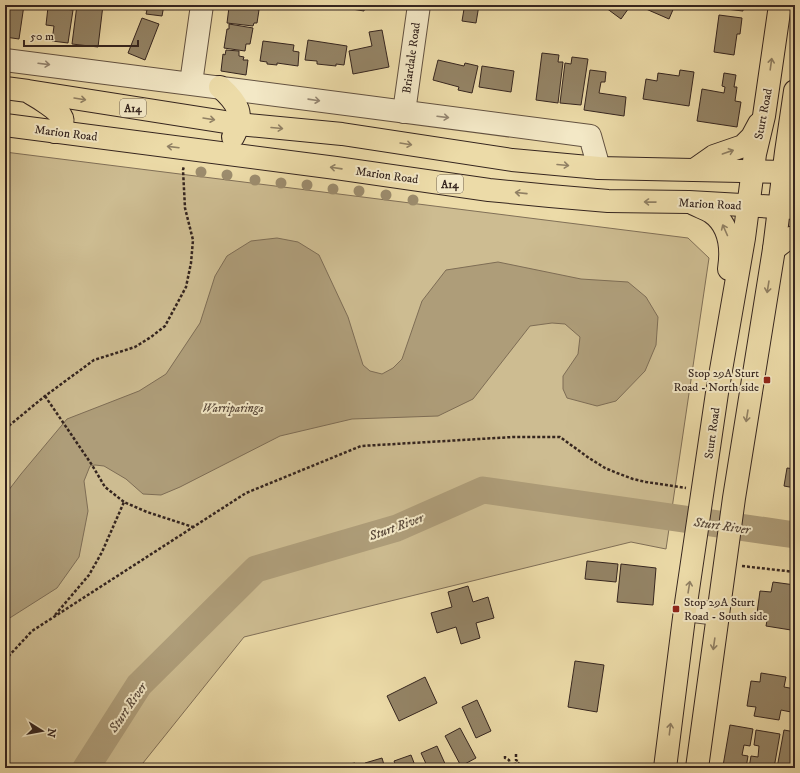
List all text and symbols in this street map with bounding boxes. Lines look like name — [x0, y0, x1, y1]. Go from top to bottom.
scale bar — [24, 22, 138, 48]
street label: Briardale Road — [399, 22, 424, 95]
text: 50 m — [30, 29, 54, 44]
one-way arrow — [767, 58, 775, 71]
one-way arrow — [37, 61, 50, 68]
street label: Sturt Road — [751, 87, 776, 141]
one-way arrow — [73, 95, 86, 103]
one-way arrow — [307, 96, 320, 104]
road number: A14 — [120, 99, 146, 117]
one-way arrow — [436, 113, 449, 121]
one-way arrow — [202, 115, 215, 123]
street label: Marion Road — [34, 122, 98, 145]
one-way arrow — [270, 124, 283, 131]
one-way arrow — [399, 140, 412, 148]
one-way arrow — [167, 143, 180, 151]
one-way arrow — [722, 147, 734, 155]
one-way arrow — [556, 161, 569, 168]
one-way arrow — [330, 164, 343, 172]
street label: Marion Road — [355, 164, 419, 187]
road number: A14 — [437, 175, 463, 193]
one-way arrow — [515, 189, 528, 197]
street label: Marion Road — [678, 195, 742, 214]
one-way arrow — [644, 198, 657, 206]
one-way arrow — [721, 224, 728, 236]
one-way arrow — [764, 280, 772, 293]
place label: Stop 29A Sturt Road - North side — [674, 366, 759, 395]
marker: Stop 29A Sturt Road - North side — [762, 375, 772, 385]
park label: Warriparinga — [202, 401, 264, 416]
street label: Sturt Road — [701, 406, 724, 460]
one-way arrow — [743, 409, 751, 422]
water label: Sturt River — [366, 509, 427, 544]
water label: Sturt River — [692, 514, 752, 538]
one-way arrow — [685, 580, 693, 593]
place label: Stop 29A Sturt Road - South side — [684, 595, 768, 624]
marker: Stop 29A Sturt Road - South side — [671, 604, 681, 614]
one-way arrow — [710, 637, 718, 650]
water label: Sturt River — [105, 678, 151, 736]
north arrow — [22, 711, 62, 751]
one-way arrow — [666, 723, 674, 736]
text: N — [43, 727, 59, 738]

